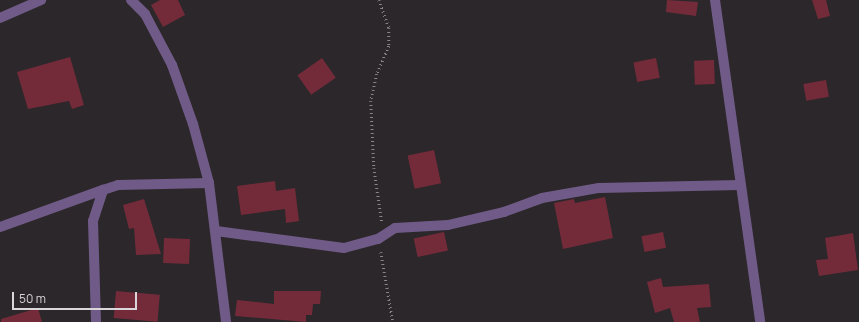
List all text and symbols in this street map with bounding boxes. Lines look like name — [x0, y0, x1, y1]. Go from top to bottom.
scale bar — [14, 284, 139, 310]
text: 50 m — [19, 290, 46, 307]

